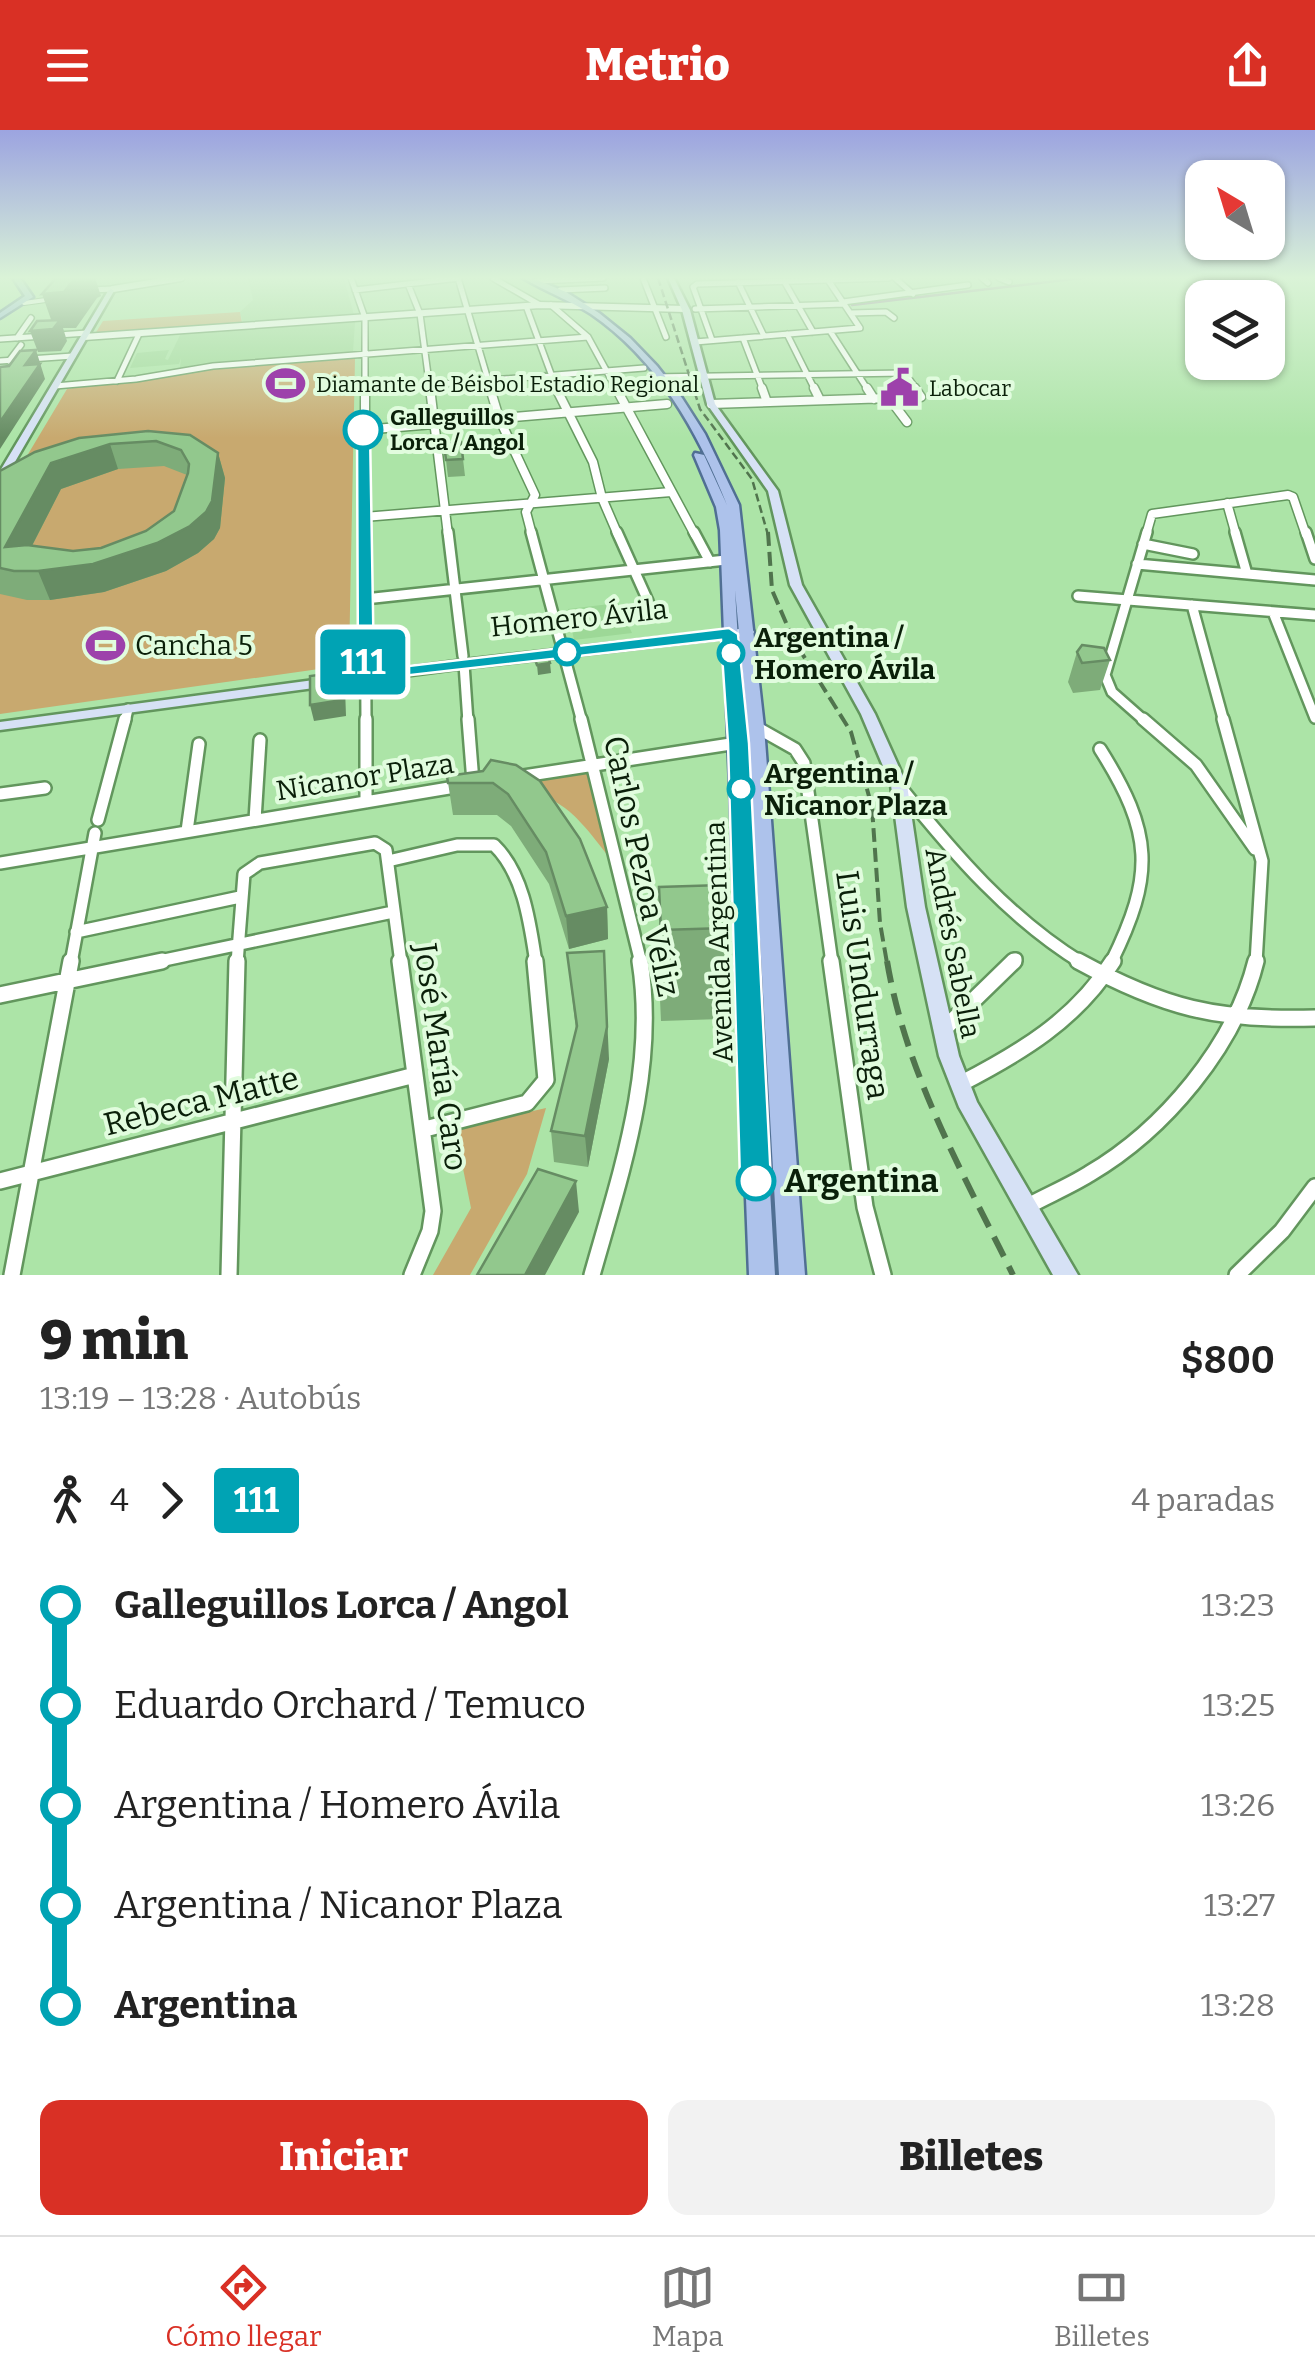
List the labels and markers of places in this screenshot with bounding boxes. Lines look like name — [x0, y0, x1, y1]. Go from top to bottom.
sports icon: Diamante de Béisbol Estadio Regional — [265, 363, 307, 405]
public building icon: Labocar — [878, 367, 920, 409]
place label: Diamante de Béisbol Estadio Regional — [316, 371, 699, 398]
place label: Labocar — [929, 375, 1011, 402]
place label: Galleguillos Lorca / Angol — [390, 404, 525, 456]
marker: Galleguillos Lorca / Angol — [344, 411, 382, 449]
place label: Argentina / Homero Ávila — [754, 621, 935, 686]
sports icon: Cancha 5 — [84, 624, 126, 666]
place label: Cancha 5 — [135, 629, 253, 662]
unlabelled marker — [554, 639, 580, 665]
marker: Argentina / Homero Ávila — [718, 640, 744, 666]
place label: Argentina / Nicanor Plaza — [764, 757, 948, 822]
marker: Argentina / Nicanor Plaza — [728, 776, 754, 802]
marker: Argentina — [737, 1162, 775, 1200]
place label: Argentina — [784, 1162, 938, 1200]

